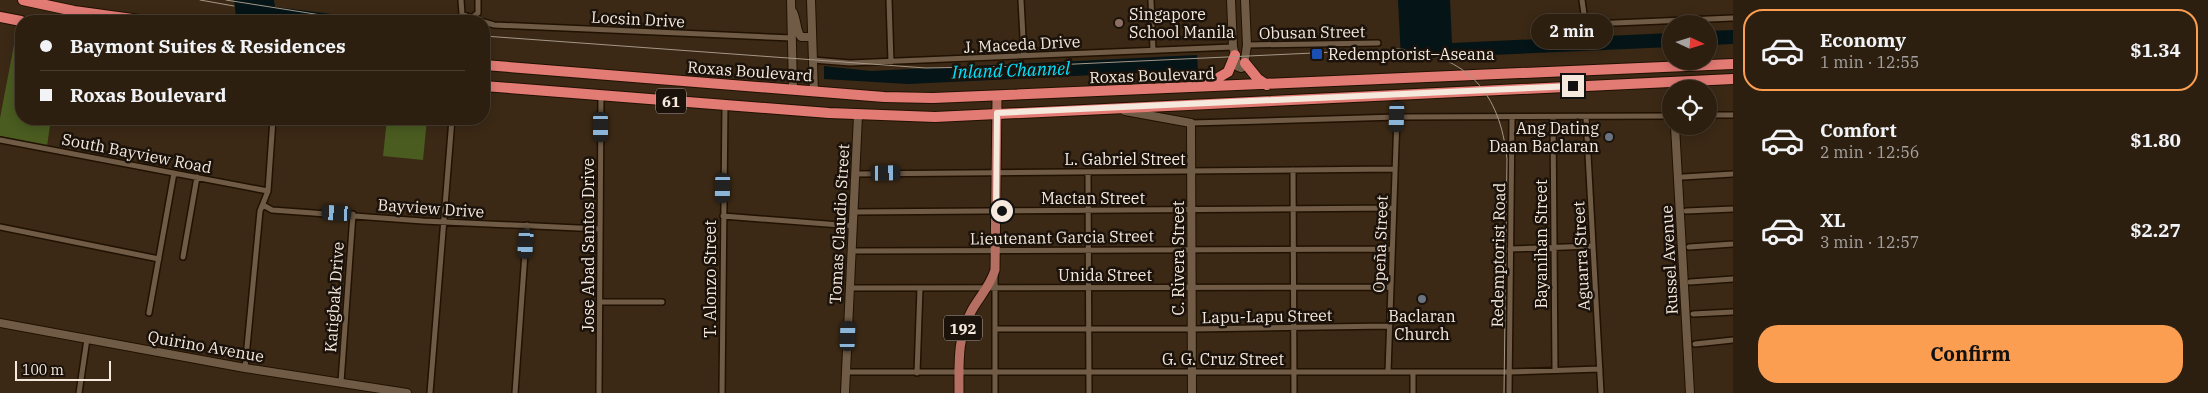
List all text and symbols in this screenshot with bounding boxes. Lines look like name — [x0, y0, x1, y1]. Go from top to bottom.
place label: Singapore School Manila — [1129, 4, 1235, 42]
street label: Locsin Drive — [590, 7, 686, 31]
callout: 2 min — [1532, 13, 1614, 48]
north arrow — [1662, 15, 1718, 70]
map controls — [1662, 15, 1717, 135]
marker: Singapore School Manila — [1113, 17, 1125, 29]
street label: Obusan Street — [1259, 21, 1366, 43]
text: 2 min — [1550, 21, 1594, 41]
icon: car — [1760, 28, 1805, 73]
text: Economy — [1820, 28, 1906, 52]
street label: J. Maceda Drive — [963, 31, 1081, 57]
text: Baymont Suites & Residences — [70, 34, 346, 58]
text: $1.34 — [2130, 38, 2181, 62]
place label: Redemptorist–Aseana — [1328, 44, 1495, 64]
marker: Redemptorist–Aseana — [1310, 47, 1324, 61]
text: 1 min · 12:55 — [1820, 52, 1919, 72]
water label: Inland Channel — [950, 56, 1072, 84]
street label: Roxas Boulevard — [687, 57, 814, 85]
street label: Roxas Boulevard — [1089, 63, 1215, 87]
route end — [1562, 75, 1584, 97]
button: locate — [1662, 80, 1717, 135]
text: Roxas Boulevard — [70, 83, 226, 107]
road number: 61 — [656, 88, 686, 114]
car — [1388, 102, 1405, 132]
car — [593, 112, 608, 142]
place label: Ang Dating Daan Baclaran — [1489, 118, 1599, 156]
icon: car — [1760, 118, 1805, 163]
text: Comfort — [1820, 118, 1897, 142]
text: $1.80 — [2130, 128, 2181, 152]
street label: South Bayview Road — [60, 129, 214, 177]
marker: Ang Dating Daan Baclaran — [1603, 131, 1615, 143]
text: 2 min · 12:56 — [1820, 142, 1919, 162]
street label: Tomas Claudio Street — [825, 143, 853, 305]
street label: L. Gabriel Street — [1064, 149, 1186, 169]
street label: Jose Abad Santos Drive — [578, 158, 598, 332]
car — [870, 165, 901, 181]
car — [715, 173, 730, 203]
street label: Bayanihan Street — [1531, 179, 1551, 309]
street label: Redemptorist Road — [1487, 182, 1509, 327]
street label: Mactan Street — [1041, 188, 1145, 208]
street label: Bayview Drive — [377, 194, 485, 222]
street label: Opeña Street — [1368, 195, 1392, 293]
route start — [991, 200, 1013, 222]
street label: C. Rivera Street — [1168, 200, 1188, 315]
street label: Aguarra Street — [1568, 200, 1594, 311]
car — [321, 205, 352, 221]
street label: Russel Avenue — [1656, 205, 1682, 315]
icon: car — [1760, 208, 1805, 253]
text: XL — [1820, 208, 1846, 232]
text: $2.27 — [2130, 218, 2181, 242]
street label: T. Alonzo Street — [700, 220, 720, 338]
street label: Lieutenant Garcia Street — [970, 225, 1155, 249]
car — [517, 229, 534, 259]
text: 3 min · 12:57 — [1820, 232, 1919, 252]
street label: Katigbak Drive — [320, 241, 348, 353]
street label: Unida Street — [1058, 265, 1152, 285]
marker: Baclaran Church — [1416, 293, 1428, 305]
street label: Lapu-Lapu Street — [1201, 305, 1333, 327]
place label: Baclaran Church — [1388, 306, 1456, 344]
road number: 192 — [944, 316, 982, 340]
car — [839, 321, 856, 351]
button: Confirm — [1758, 325, 2183, 383]
street label: Quirino Avenue — [146, 326, 266, 366]
street label: G. G. Cruz Street — [1162, 349, 1284, 369]
scale bar — [15, 358, 111, 381]
text: 100 m — [22, 361, 64, 379]

